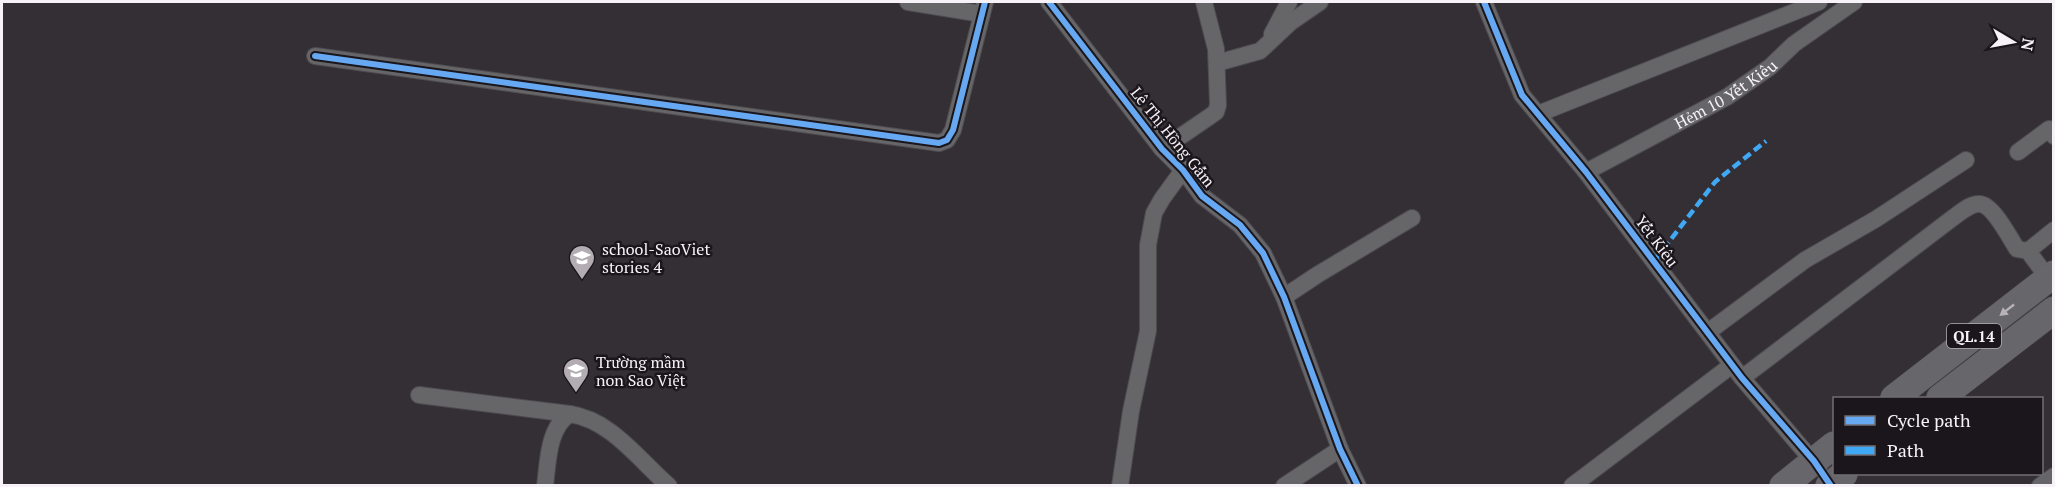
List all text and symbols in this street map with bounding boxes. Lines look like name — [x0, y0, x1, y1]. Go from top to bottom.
north arrow — [1983, 12, 2043, 72]
text: N — [2016, 37, 2040, 52]
street label: Hẻm 10 Yết Kiêu — [1671, 55, 1782, 134]
street label: Lê Thị Hồng Gấm — [1126, 82, 1220, 192]
street label: Yết Kiêu — [1630, 211, 1684, 271]
place label: school-SaoViet stories 4 — [602, 238, 710, 278]
school or university icon: school-SaoViet stories 4 — [567, 243, 597, 281]
one-way arrow — [2000, 303, 2015, 315]
road number: QL.14 — [1947, 324, 2001, 348]
place label: Trường mầm non Sao Việt — [596, 351, 686, 391]
school or university icon: Trường mầm non Sao Việt — [561, 356, 591, 394]
legend — [1833, 397, 2043, 475]
text: Cycle path — [1887, 408, 1971, 432]
text: Path — [1887, 438, 1924, 462]

